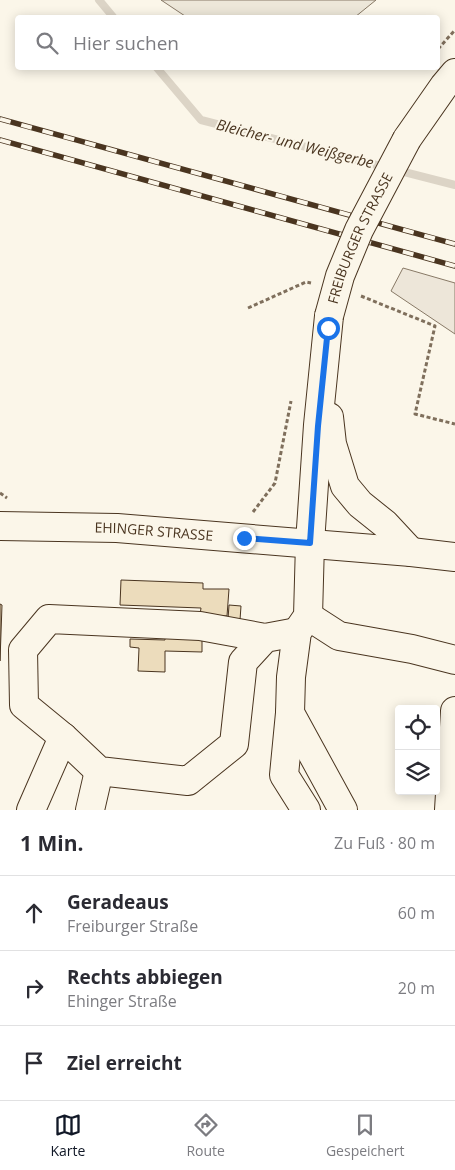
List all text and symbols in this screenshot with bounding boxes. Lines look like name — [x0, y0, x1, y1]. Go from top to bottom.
search box — [15, 15, 440, 70]
icon: search — [33, 29, 61, 57]
text: Hier suchen — [73, 30, 179, 56]
water label: Bleicher- und Weißgerbe — [215, 114, 376, 172]
street label: FREIBURGER STRASSE — [323, 169, 397, 306]
route start — [317, 317, 340, 340]
street label: EHINGER STRASSE — [94, 518, 214, 545]
route end — [233, 527, 256, 550]
map controls — [395, 705, 440, 795]
button: locate — [395, 705, 440, 750]
button: layers — [395, 750, 440, 795]
text: 1 Min. — [20, 829, 83, 857]
text: Zu Fuß · 80 m — [334, 832, 435, 854]
text: Geradeaus — [67, 889, 169, 915]
icon: ahead — [20, 899, 48, 927]
text: 60 m — [398, 902, 435, 924]
text: Freiburger Straße — [67, 915, 198, 937]
text: Rechts abbiegen — [67, 964, 223, 990]
icon: right — [20, 974, 48, 1002]
text: 20 m — [398, 977, 435, 999]
text: Ehinger Straße — [67, 990, 177, 1012]
icon: arrive — [20, 1049, 48, 1077]
text: Ziel erreicht — [67, 1050, 182, 1076]
tab: Karte — [51, 1111, 85, 1160]
tab: Route — [186, 1111, 225, 1160]
tab: Gespeichert — [326, 1111, 404, 1160]

